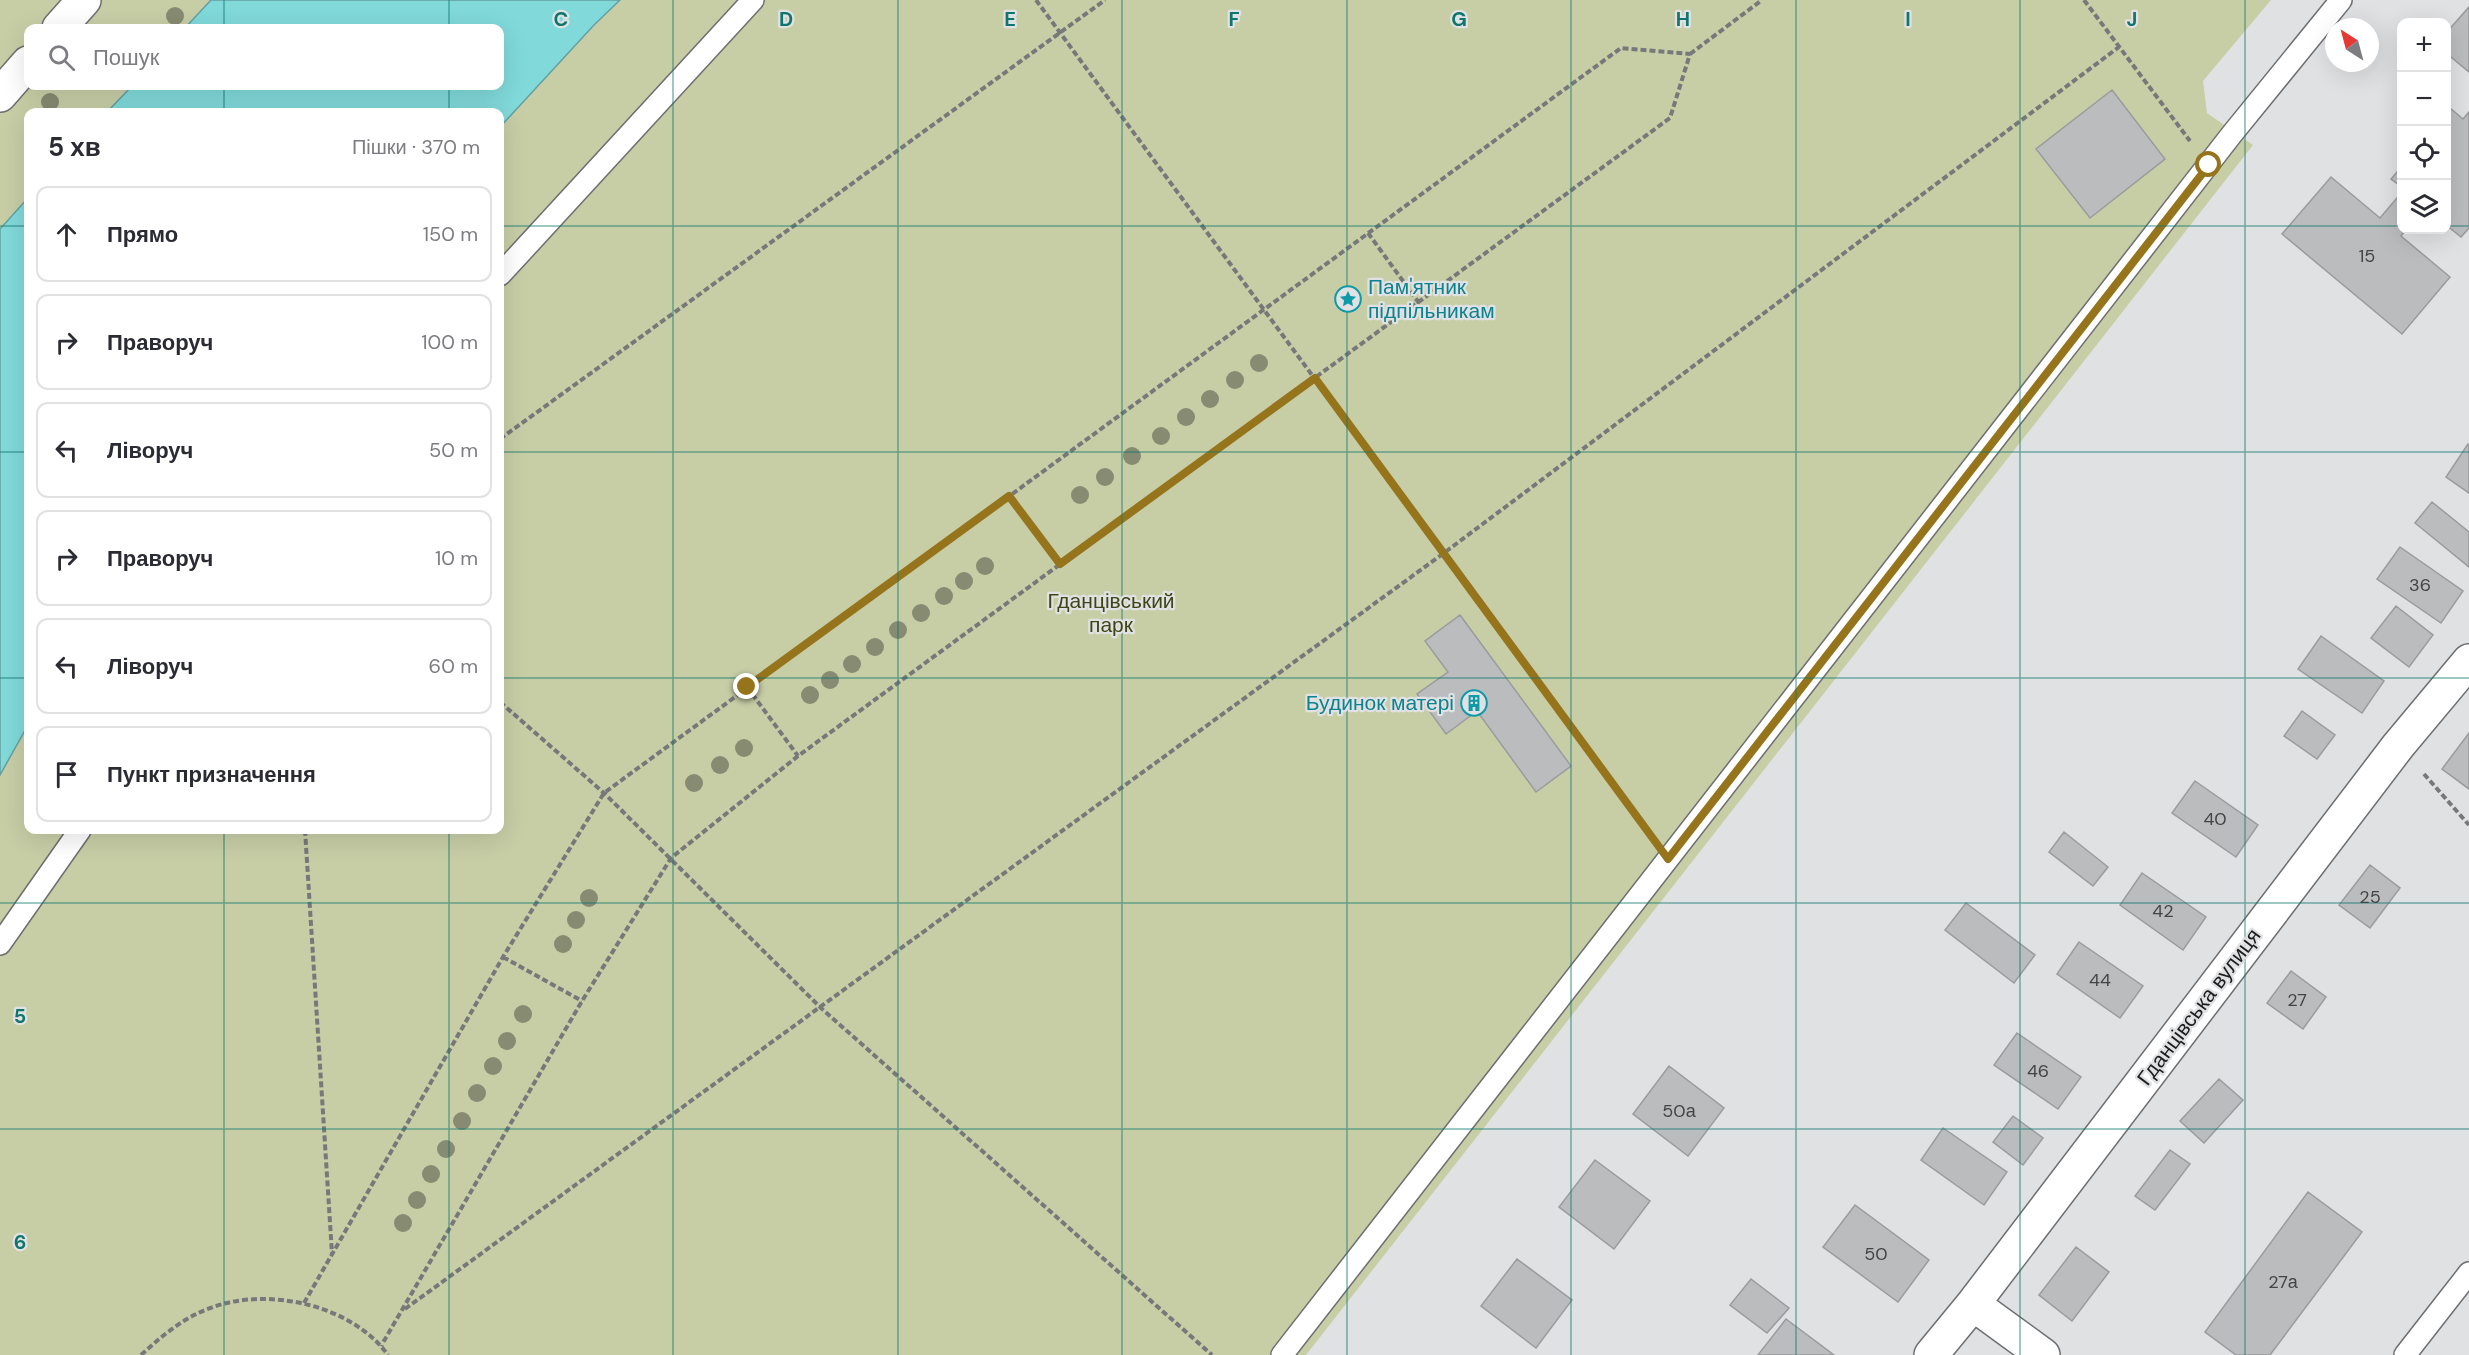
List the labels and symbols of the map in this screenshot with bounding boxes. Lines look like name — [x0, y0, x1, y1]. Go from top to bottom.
text: C — [554, 6, 568, 32]
text: D — [779, 6, 793, 32]
text: E — [1004, 6, 1016, 32]
text: F — [1228, 6, 1240, 32]
text: G — [1451, 6, 1467, 32]
text: H — [1676, 6, 1690, 32]
text: I — [1905, 6, 1911, 32]
text: J — [2127, 6, 2137, 32]
north arrow — [2325, 18, 2379, 72]
route start — [2195, 151, 2221, 177]
house number: 15 — [2359, 244, 2375, 268]
place label: Пам'ятник підпільникам — [1368, 273, 1495, 325]
place icon: Пам'ятник підпільникам — [1333, 284, 1363, 314]
house number: 36 — [2409, 573, 2431, 597]
park label: Гданцівський парк — [1047, 587, 1175, 639]
route end — [733, 673, 759, 699]
building icon: Будинок матері — [1459, 688, 1489, 718]
place label: Будинок матері — [1306, 689, 1454, 717]
house number: 40 — [2203, 807, 2227, 831]
house number: 25 — [2359, 885, 2381, 909]
house number: 42 — [2152, 899, 2174, 923]
street label: Гданцівська вулиця — [2131, 923, 2267, 1091]
house number: 44 — [2089, 968, 2111, 992]
house number: 27 — [2287, 988, 2307, 1012]
text: 5 — [14, 1003, 26, 1029]
house number: 46 — [2027, 1059, 2049, 1083]
house number: 50а — [1662, 1099, 1697, 1123]
text: 6 — [14, 1229, 26, 1255]
house number: 50 — [1864, 1242, 1888, 1266]
house number: 27а — [2268, 1270, 2299, 1294]

